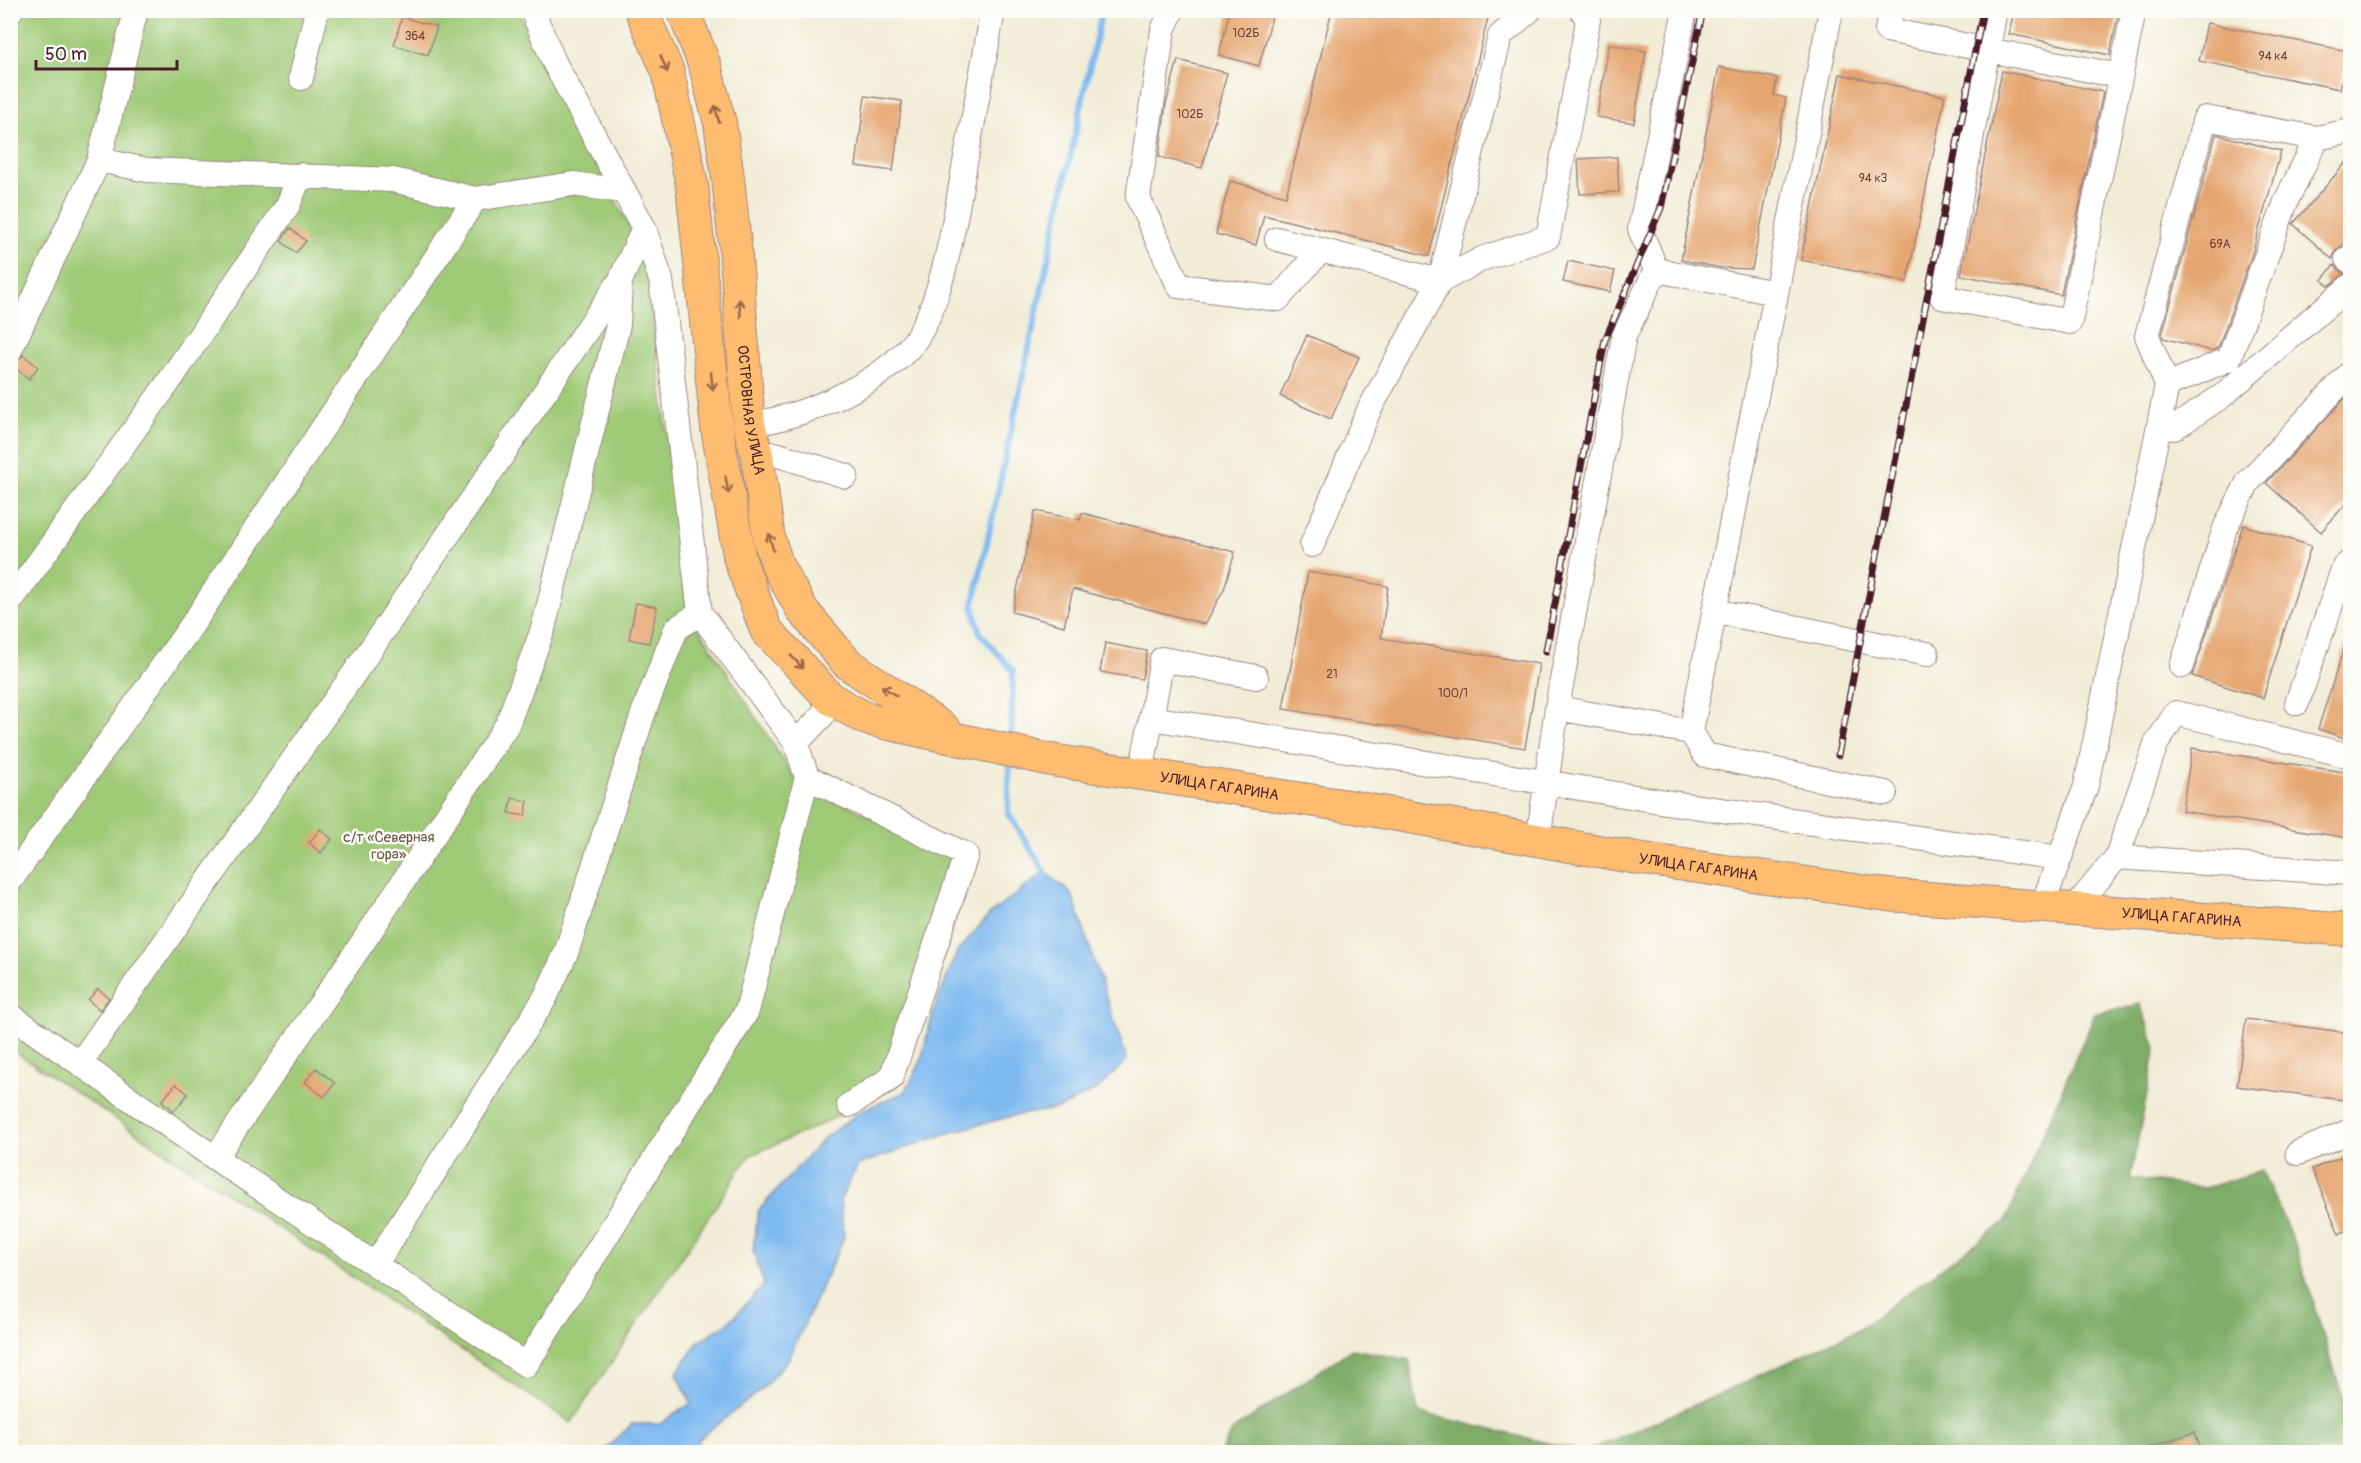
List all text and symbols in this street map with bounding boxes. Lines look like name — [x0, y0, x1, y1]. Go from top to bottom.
house number: 102Б — [1233, 26, 1259, 41]
house number: 364 — [405, 29, 425, 44]
scale bar — [36, 33, 177, 71]
text: 50 m — [45, 43, 87, 66]
house number: 94 к4 — [2259, 49, 2287, 64]
one-way arrow — [659, 54, 670, 73]
one-way arrow — [711, 105, 723, 124]
house number: 102Б — [1177, 107, 1203, 122]
house number: 94 к3 — [1859, 171, 1888, 186]
house number: 69А — [2210, 237, 2231, 252]
one-way arrow — [734, 298, 745, 318]
street label: ОСТРОВНАЯ УЛИЦА — [733, 344, 769, 476]
one-way arrow — [707, 370, 718, 390]
one-way arrow — [722, 475, 733, 495]
one-way arrow — [764, 533, 776, 552]
one-way arrow — [790, 655, 804, 670]
house number: 21 — [1326, 667, 1338, 682]
one-way arrow — [880, 685, 897, 698]
house number: 100/1 — [1438, 686, 1468, 701]
street label: УЛИЦА ГАГАРИНА — [1158, 768, 1280, 805]
park label: с/т «Северная гора» — [343, 828, 435, 864]
street label: УЛИЦА ГАГАРИНА — [1638, 849, 1760, 886]
street label: УЛИЦА ГАГАРИНА — [2121, 904, 2243, 932]

